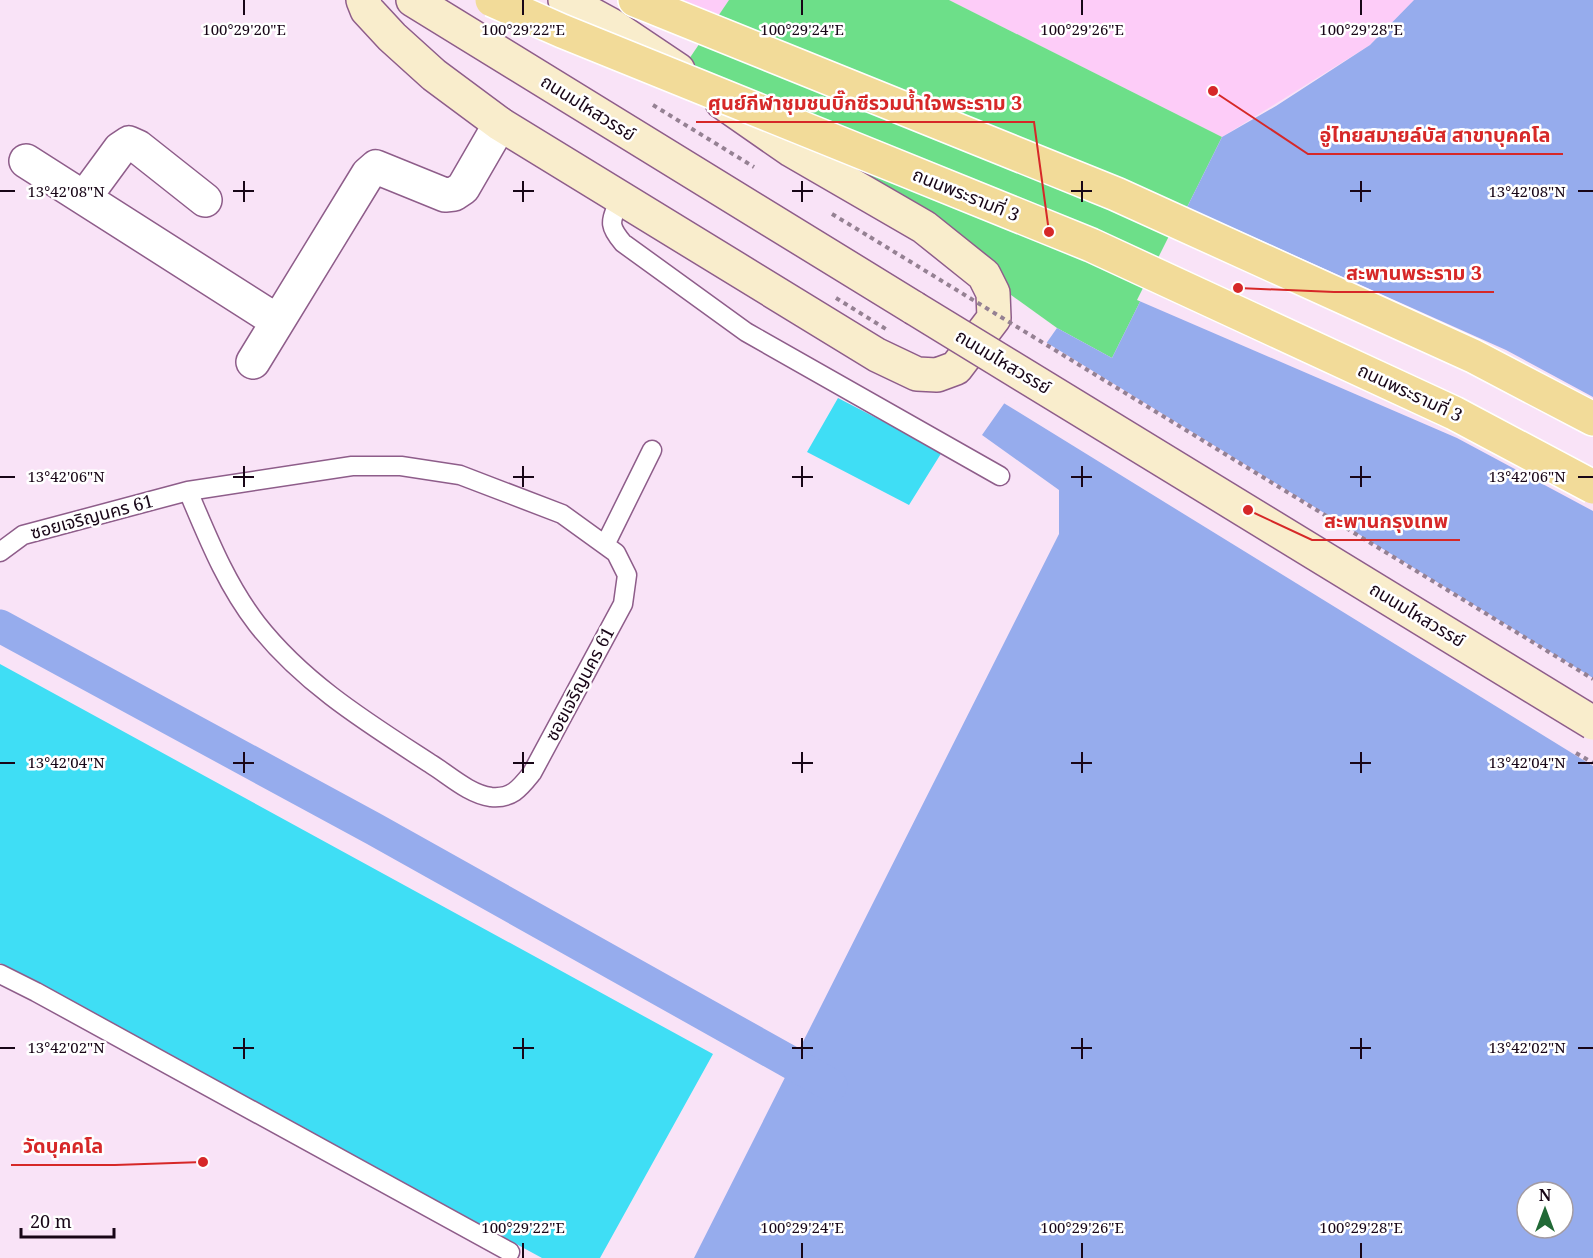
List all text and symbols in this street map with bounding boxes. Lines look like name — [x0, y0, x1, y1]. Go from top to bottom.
text: 100°29'20"E — [202, 19, 286, 39]
text: 100°29'22"E — [481, 19, 565, 39]
text: 100°29'24"E — [760, 19, 844, 39]
text: 100°29'26"E — [1040, 19, 1124, 39]
text: 100°29'28"E — [1319, 19, 1403, 39]
street label: ถนนมไหสวรรย์ — [537, 69, 641, 146]
callout: ศูนย์กีฬาชุมชนบิ๊กซีรวมน้ำใจพระราม 3 — [696, 84, 1034, 122]
text: ศูนย์กีฬาชุมชนบิ๊กซีรวมน้ำใจพระราม 3 — [708, 89, 1022, 116]
callout: อู่ไทยสมายล์บัส สาขาบุคคโล — [1308, 116, 1563, 154]
text: อู่ไทยสมายล์บัส สาขาบุคคโล — [1320, 121, 1550, 148]
street label: ถนนพระรามที่ 3 — [909, 162, 1023, 226]
text: 13°42'08"N — [27, 181, 105, 201]
text: 13°42'08"N — [1488, 181, 1566, 201]
callout: สะพานพระราม 3 — [1334, 254, 1494, 292]
text: สะพานพระราม 3 — [1346, 259, 1482, 286]
street label: ถนนมไหสวรรย์ — [951, 323, 1056, 399]
street label: ถนนพระรามที่ 3 — [1354, 357, 1467, 427]
text: 13°42'06"N — [27, 466, 105, 486]
text: 13°42'06"N — [1488, 466, 1566, 486]
street label: ซอยเจริญนคร 61 — [28, 488, 156, 544]
callout: สะพานกรุงเทพ — [1312, 502, 1460, 540]
text: สะพานกรุงเทพ — [1324, 507, 1448, 534]
street label: ถนนมไหสวรรย์ — [1365, 576, 1470, 652]
street label: ซอยเจริญนคร 61 — [539, 622, 619, 745]
text: 13°42'04"N — [27, 752, 105, 772]
text: 13°42'04"N — [1488, 752, 1566, 772]
text: 13°42'02"N — [27, 1037, 105, 1057]
text: 13°42'02"N — [1488, 1037, 1566, 1057]
callout: วัดบุคคโล — [11, 1127, 115, 1165]
text: วัดบุคคโล — [23, 1132, 103, 1159]
north arrow — [1515, 1180, 1575, 1240]
text: N — [1539, 1184, 1552, 1206]
scale bar — [21, 1201, 114, 1239]
text: 20 m — [30, 1209, 72, 1233]
text: 100°29'22"E — [481, 1217, 565, 1237]
text: 100°29'24"E — [760, 1217, 844, 1237]
text: 100°29'26"E — [1040, 1217, 1124, 1237]
text: 100°29'28"E — [1319, 1217, 1403, 1237]

